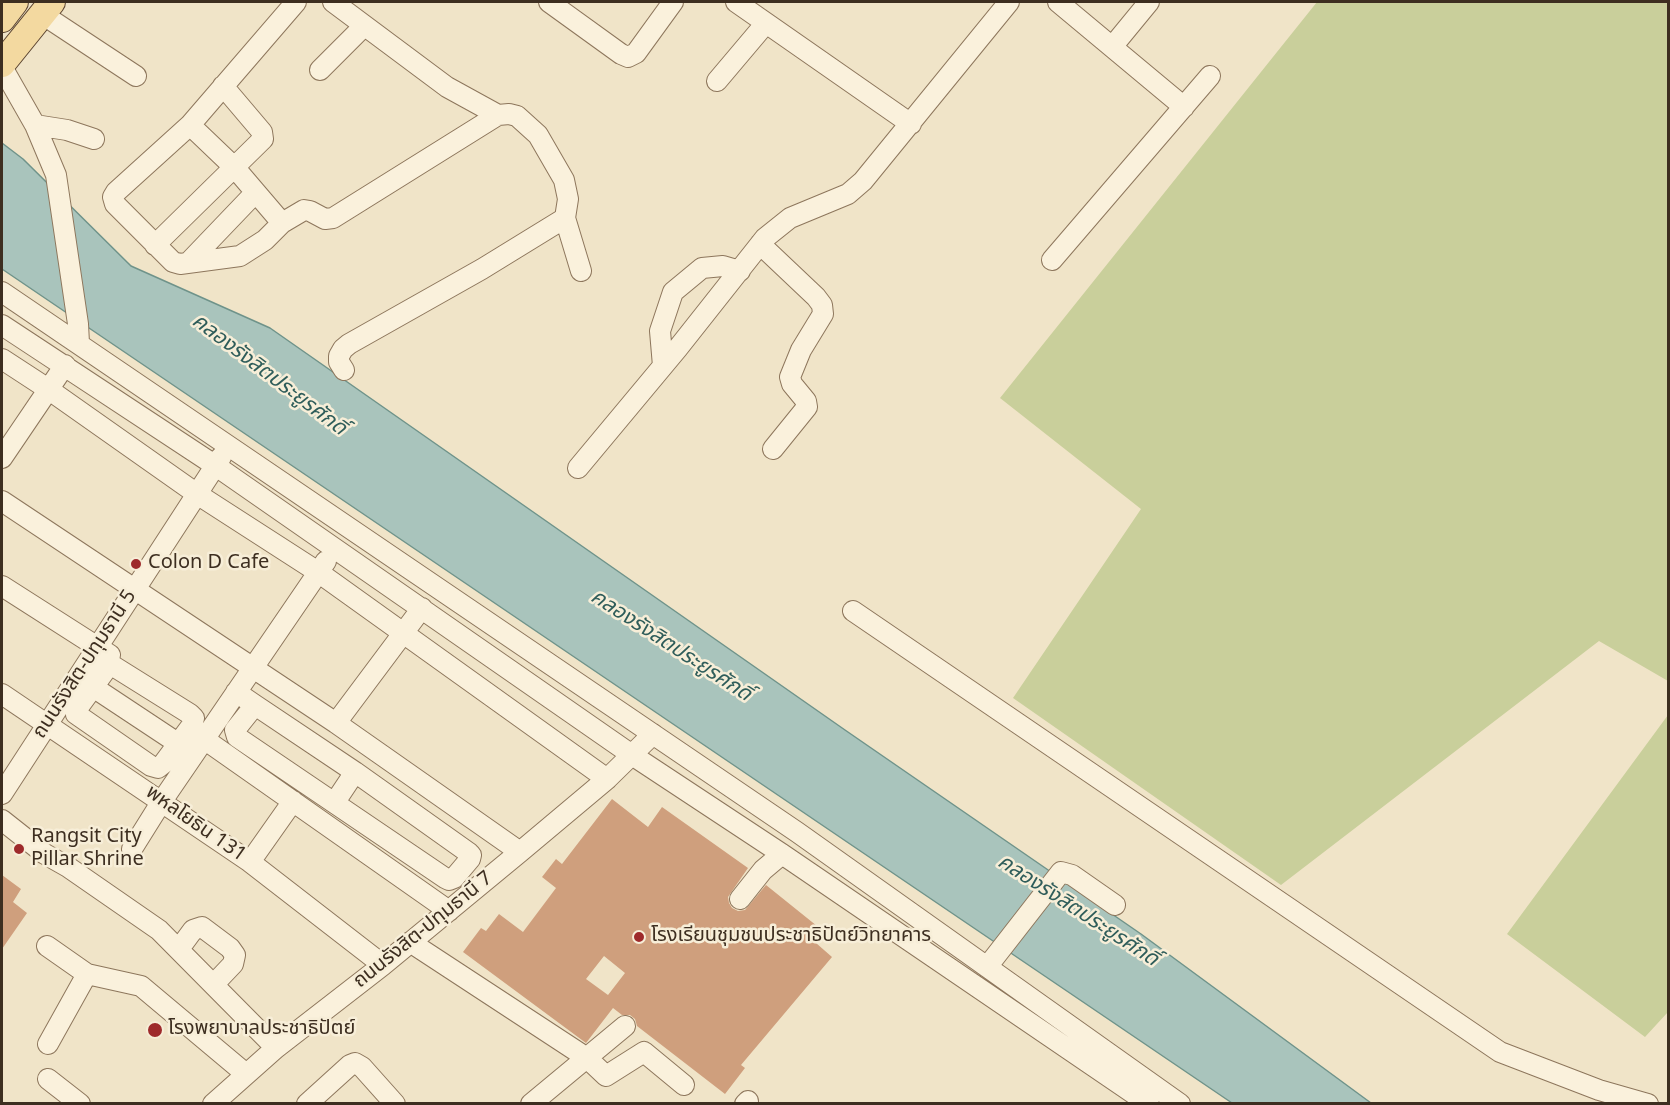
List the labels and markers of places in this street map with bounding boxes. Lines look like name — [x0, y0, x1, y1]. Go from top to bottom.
place label: Colon D Cafe — [148, 552, 269, 576]
marker: Colon D Cafe — [129, 557, 143, 571]
place label: Rangsit City Pillar Shrine — [31, 826, 144, 873]
marker: Rangsit City Pillar Shrine — [12, 842, 26, 856]
place label: โรงเรียนชุมชนประชาธิปัตย์วิทยาคาร — [651, 925, 931, 949]
marker: โรงเรียนชุมชนประชาธิปัตย์วิทยาคาร — [632, 930, 646, 944]
place label: โรงพยาบาลประชาธิปัตย์ — [168, 1018, 355, 1042]
marker: โรงพยาบาลประชาธิปัตย์ — [146, 1021, 164, 1039]

